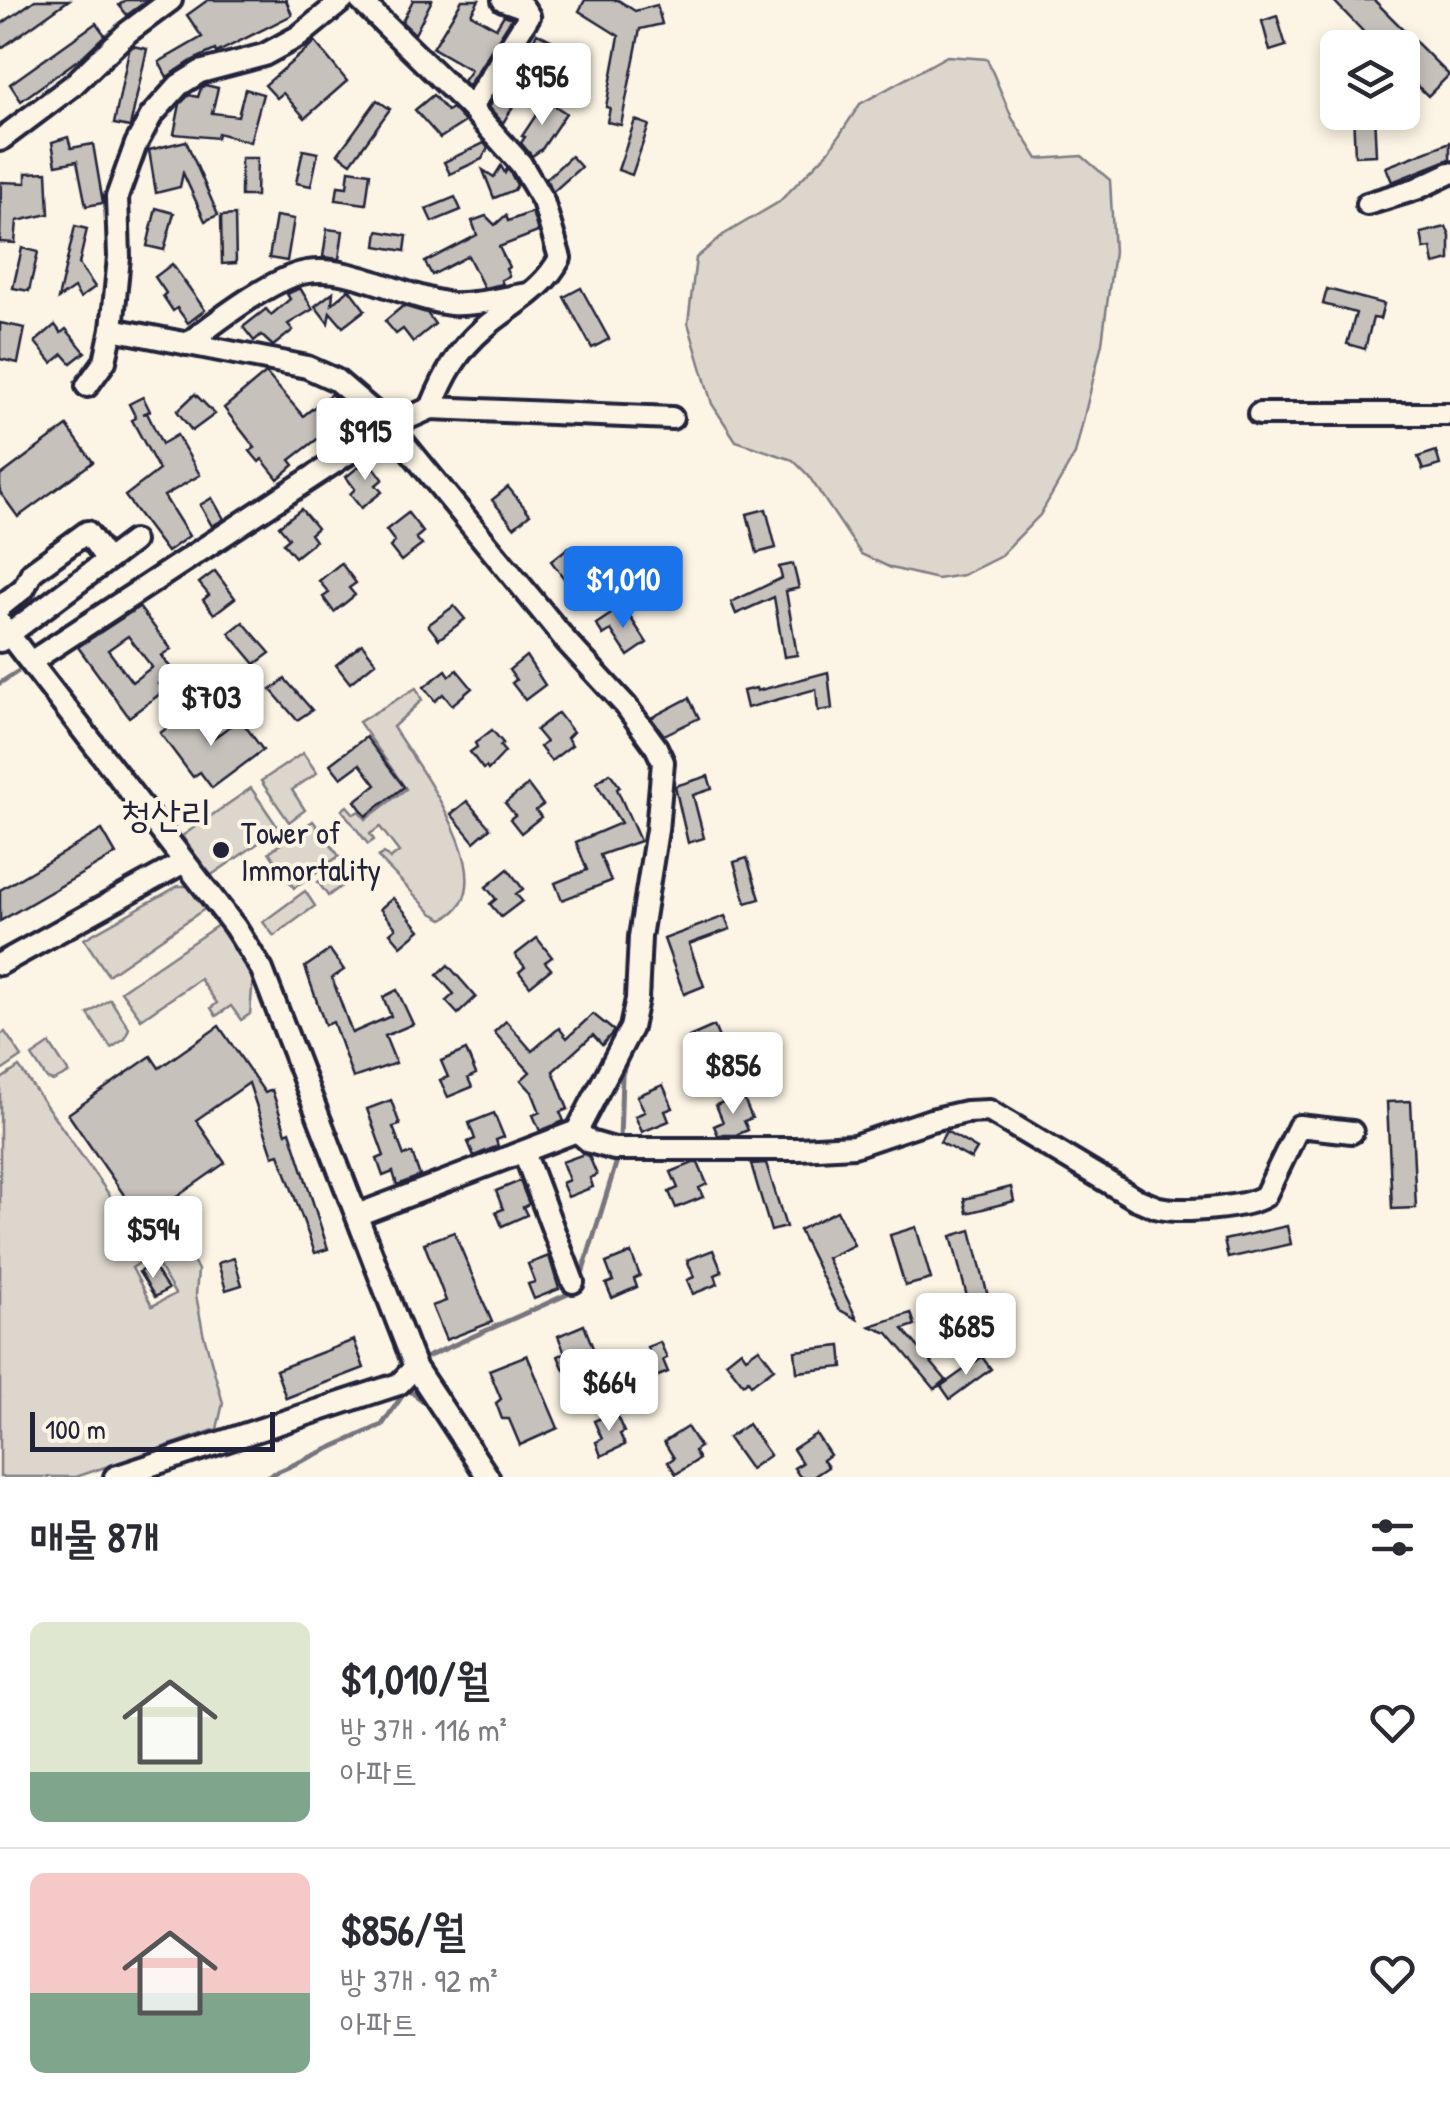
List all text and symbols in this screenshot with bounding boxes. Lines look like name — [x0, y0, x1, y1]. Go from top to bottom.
map controls — [1320, 30, 1420, 130]
button: layers — [1320, 30, 1420, 130]
pin: $956 — [483, 43, 601, 128]
text: $956 — [515, 54, 569, 97]
pin: $915 — [306, 398, 424, 483]
text: $915 — [338, 409, 392, 452]
pin: $1,010 — [542, 546, 704, 631]
text: $1,010 — [586, 557, 660, 600]
pin: $703 — [152, 664, 270, 749]
text: $703 — [181, 675, 241, 718]
district label: 청산리 — [120, 787, 212, 839]
place label: Tower of Immortality — [241, 811, 381, 891]
marker: Tower of Immortality — [210, 839, 232, 861]
pin: $856 — [674, 1032, 792, 1117]
text: $856 — [705, 1043, 761, 1086]
pin: $594 — [94, 1196, 212, 1281]
text: $594 — [126, 1207, 180, 1250]
pin: $685 — [907, 1293, 1025, 1378]
text: $685 — [938, 1304, 994, 1347]
pin: $664 — [550, 1349, 668, 1434]
text: $664 — [582, 1360, 636, 1403]
scale bar — [30, 1407, 275, 1452]
text: 100 m — [45, 1410, 106, 1448]
text: 매물 8개 — [30, 1508, 159, 1565]
icon: filters — [1365, 1510, 1420, 1565]
text: $1,010/월 — [340, 1650, 489, 1707]
icon: home — [110, 1662, 230, 1782]
icon: heart — [1365, 1695, 1420, 1750]
text: 방 3개 · 116 m² — [340, 1708, 507, 1751]
text: 아파트 — [340, 1751, 417, 1794]
text: $856/월 — [340, 1901, 466, 1958]
icon: home — [110, 1913, 230, 2033]
icon: heart — [1365, 1946, 1420, 2001]
text: 방 3개 · 92 m² — [340, 1959, 498, 2002]
text: 아파트 — [340, 2002, 417, 2045]

